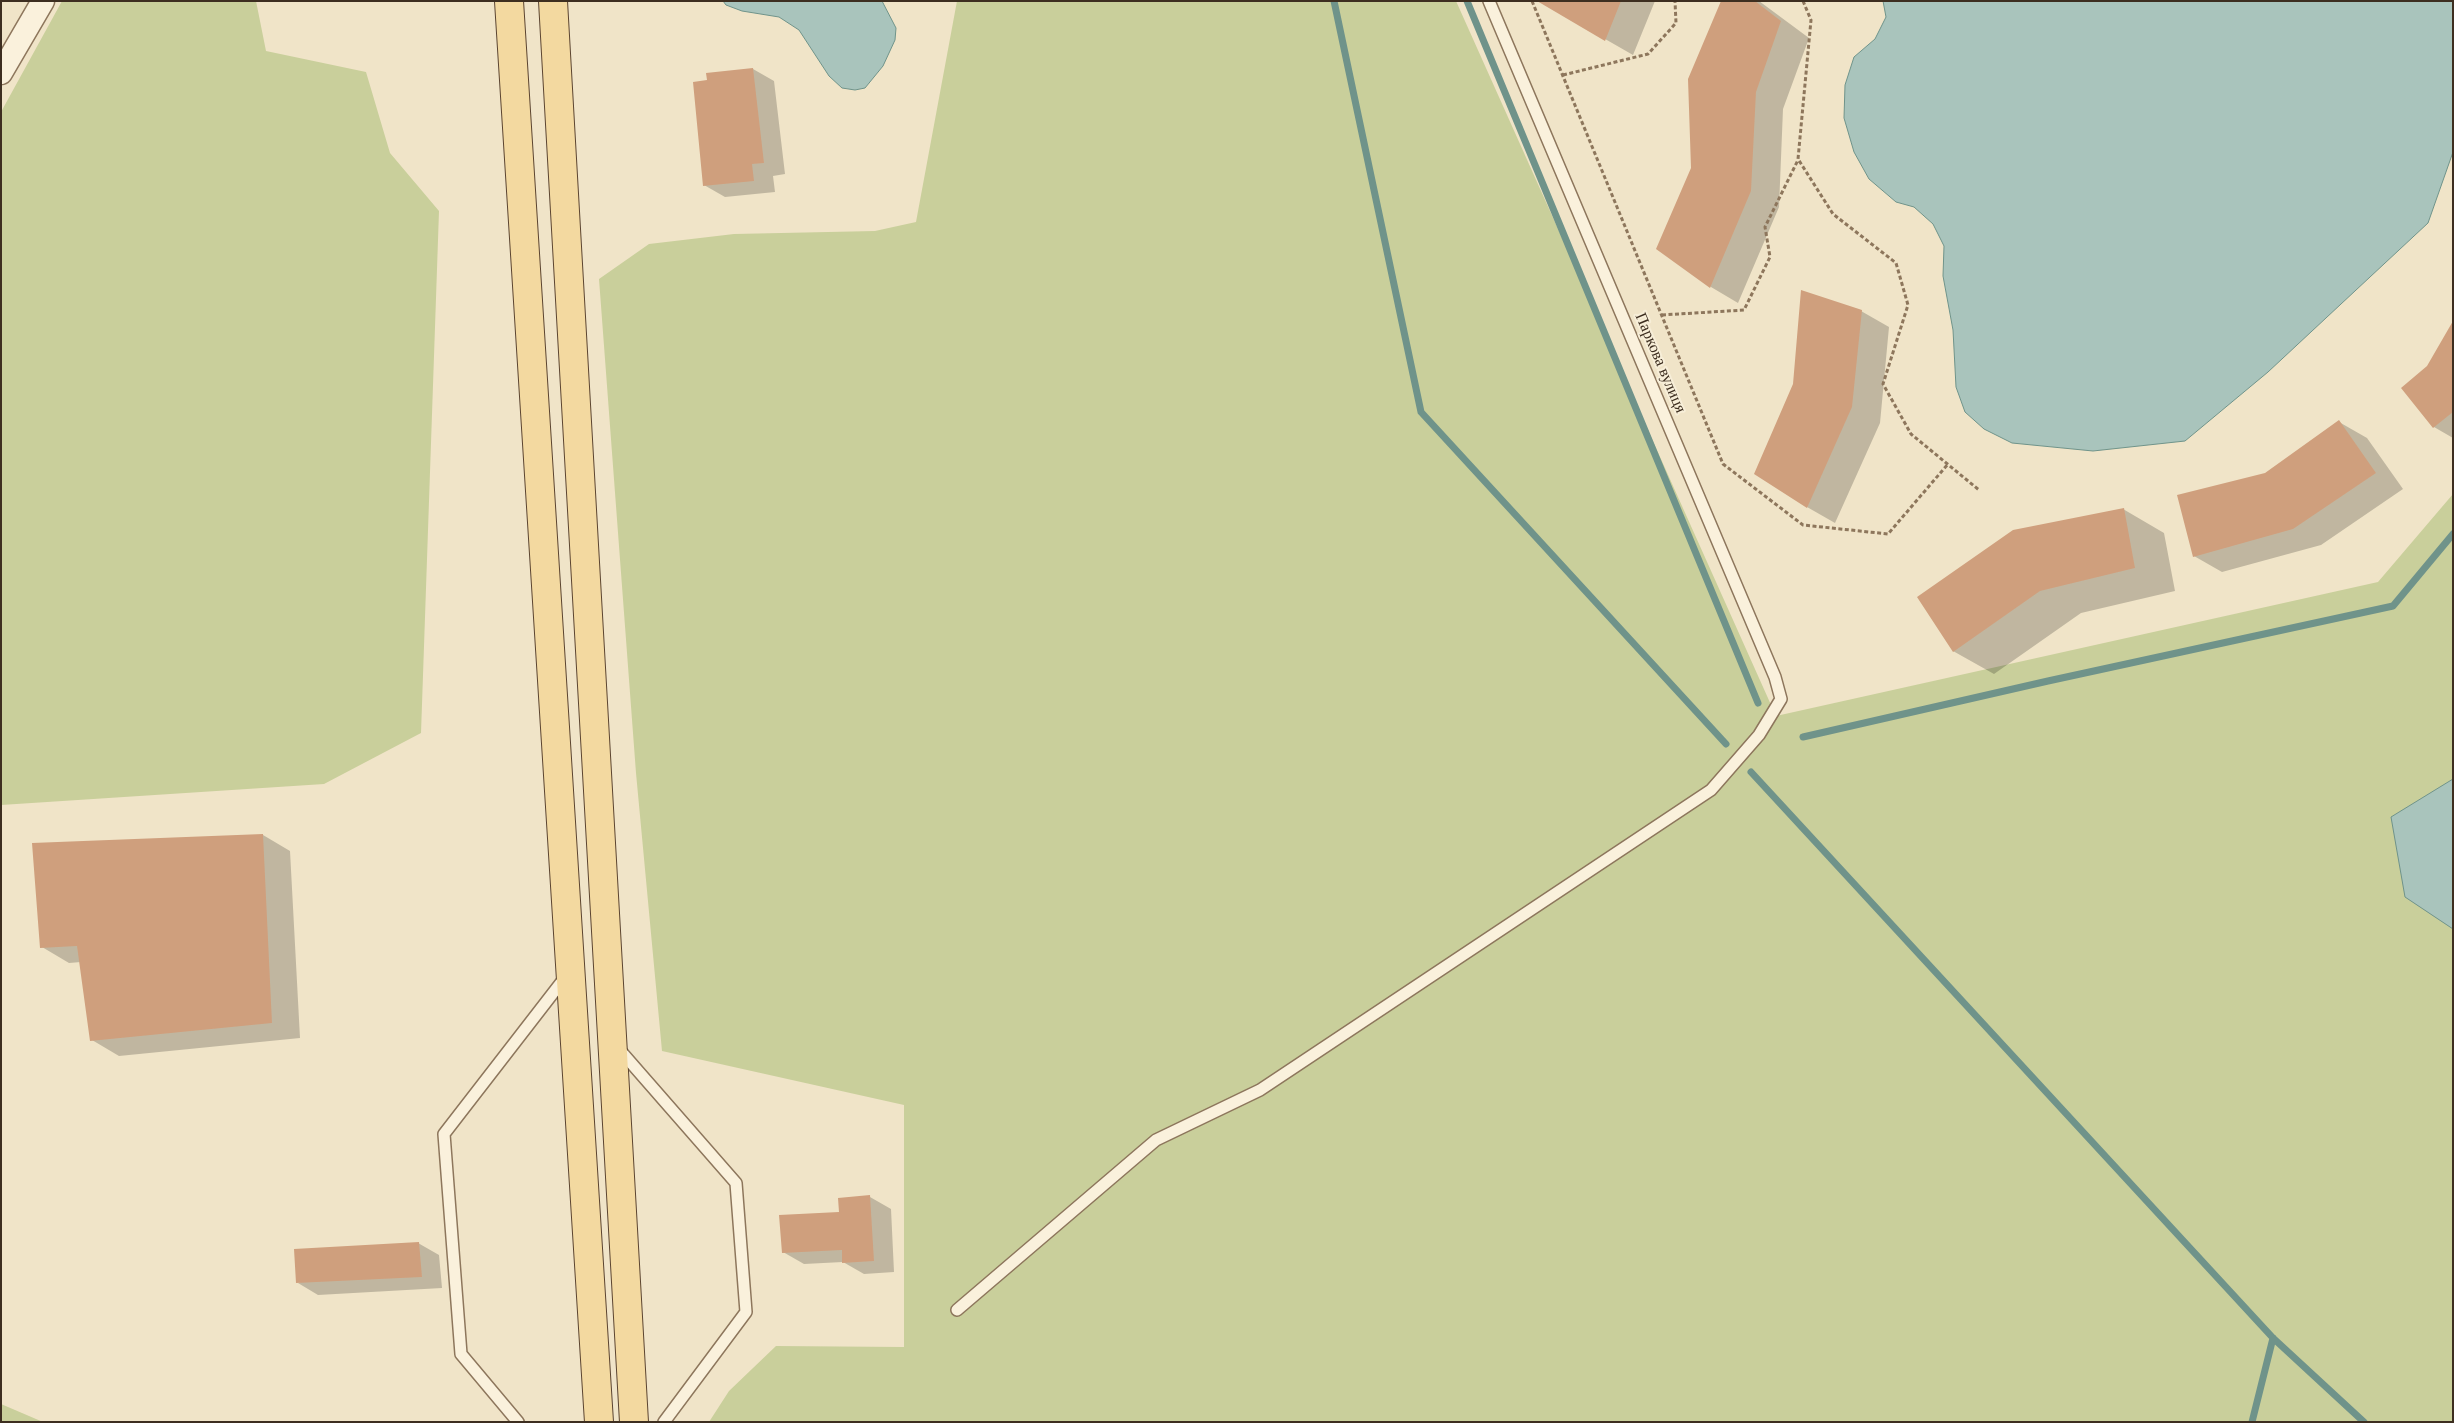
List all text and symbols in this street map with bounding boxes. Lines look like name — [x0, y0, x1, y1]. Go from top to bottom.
street label: Паркова вулиця — [1630, 310, 1690, 416]

